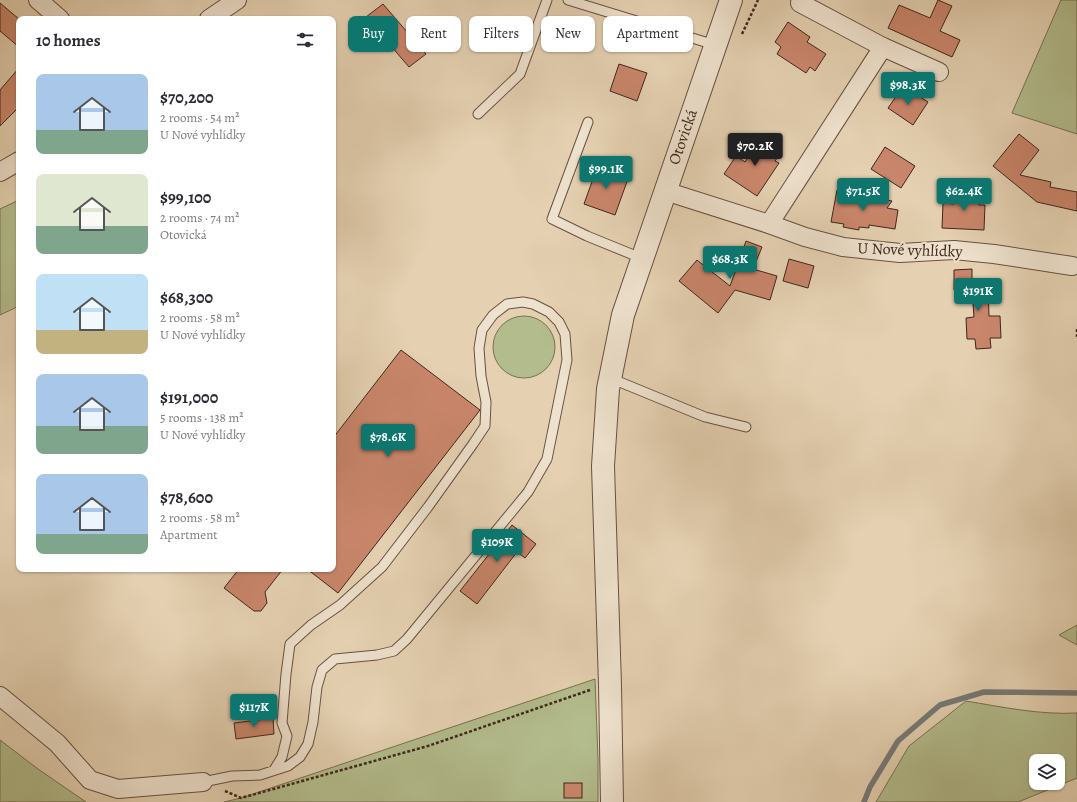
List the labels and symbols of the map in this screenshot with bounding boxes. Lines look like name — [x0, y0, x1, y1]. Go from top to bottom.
pin: $98.3K — [875, 72, 941, 106]
street label: Otovická — [663, 106, 703, 168]
pin: $70.2K — [722, 133, 788, 167]
pin: $99.1K — [573, 156, 639, 190]
pin: $71.5K — [830, 178, 896, 212]
pin: $62.4K — [931, 178, 997, 212]
street label: U Nové vyhlídky — [857, 237, 964, 263]
pin: $68.3K — [697, 246, 763, 280]
pin: $191K — [950, 278, 1006, 312]
pin: $78.6K — [355, 424, 421, 458]
pin: $109K — [469, 529, 525, 563]
pin: $117K — [226, 694, 282, 728]

